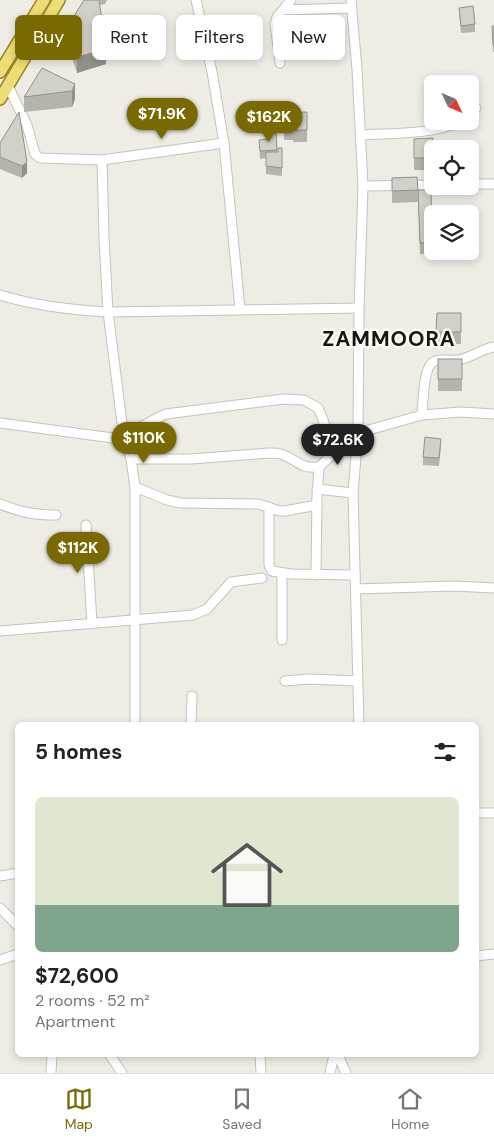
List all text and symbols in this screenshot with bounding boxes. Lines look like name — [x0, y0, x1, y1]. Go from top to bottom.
chip: Buy — [15, 15, 82, 60]
chip: Rent — [92, 15, 166, 60]
chip: Filters — [176, 15, 263, 60]
chip: New — [273, 15, 345, 60]
north arrow — [424, 75, 479, 130]
map controls — [424, 75, 479, 260]
pin: $71.9K — [121, 98, 203, 140]
pin: $162K — [234, 100, 304, 143]
text: $71.9K — [138, 103, 186, 124]
text: $162K — [246, 106, 292, 127]
button: locate — [424, 140, 479, 195]
button: layers — [424, 205, 479, 260]
district label: ZAMMOORA — [322, 325, 456, 353]
pin: $110K — [109, 422, 179, 464]
pin: $72.6K — [297, 424, 379, 466]
text: $110K — [122, 427, 166, 448]
text: $72.6K — [312, 429, 364, 450]
pin: $112K — [43, 532, 113, 574]
text: $112K — [58, 537, 99, 558]
text: 5 homes — [35, 738, 122, 766]
icon: filters — [431, 738, 459, 766]
icon: home — [202, 830, 292, 920]
text: $72,600 — [35, 962, 119, 990]
text: 2 rooms · 52 m² — [35, 990, 150, 1011]
text: Apartment — [35, 1011, 115, 1032]
tab: Map — [65, 1085, 93, 1133]
tab: Saved — [222, 1085, 262, 1133]
tab: Home — [391, 1085, 429, 1133]

